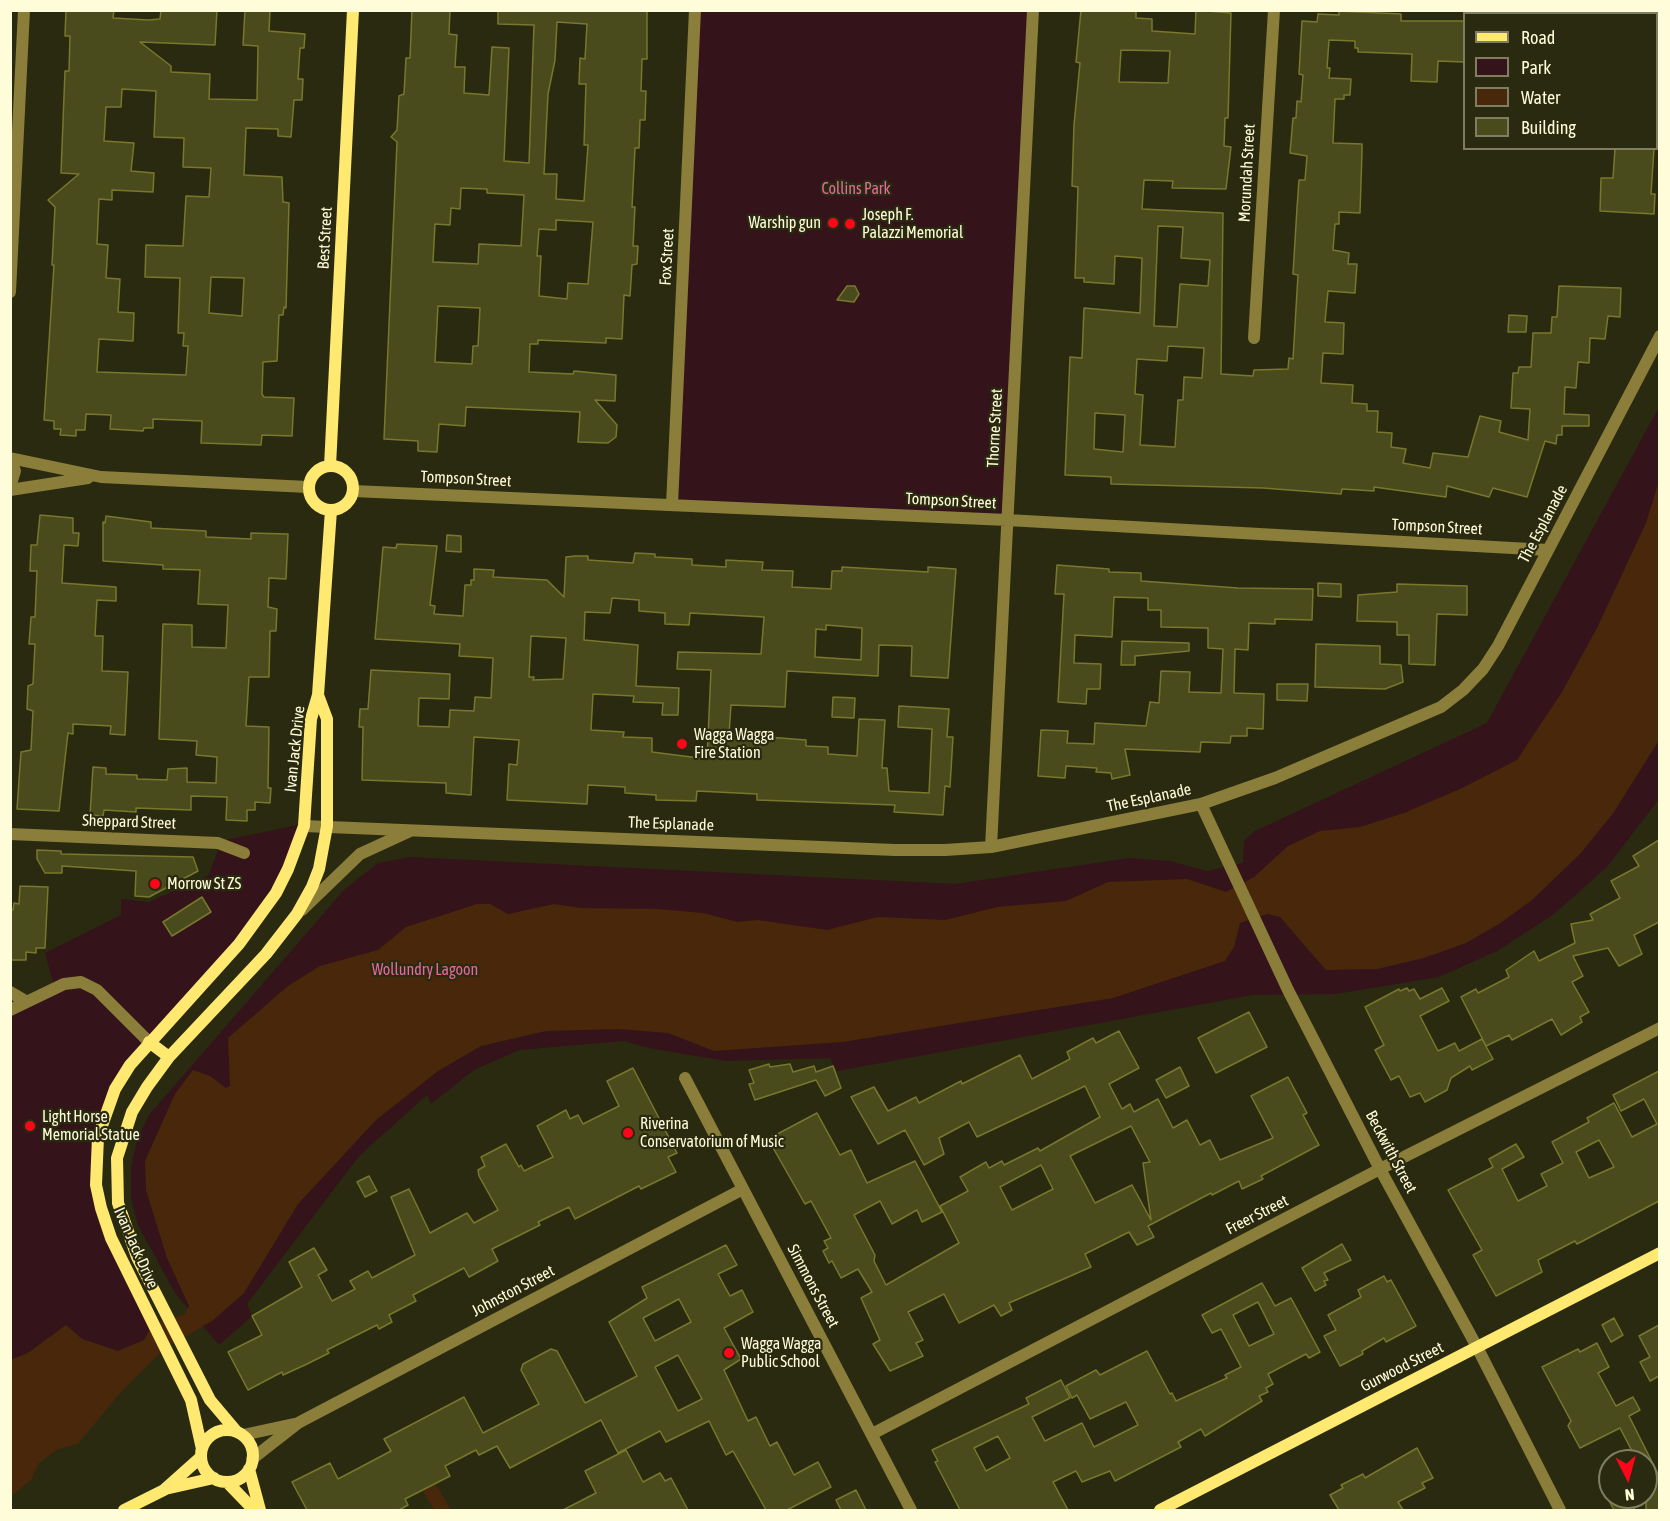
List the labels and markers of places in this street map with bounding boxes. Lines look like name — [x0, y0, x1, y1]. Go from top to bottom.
place label: Joseph F. Palazzi Memorial — [862, 205, 963, 243]
place label: Warship gun — [748, 213, 821, 233]
marker: Warship gun — [826, 216, 840, 230]
marker: Joseph F. Palazzi Memorial — [843, 217, 857, 231]
place label: Wagga Wagga Fire Station — [694, 725, 774, 763]
marker: Wagga Wagga Fire Station — [675, 737, 689, 751]
place label: Morrow St ZS — [167, 874, 241, 894]
marker: Morrow St ZS — [148, 877, 162, 891]
place label: Light Horse Memorial Statue — [42, 1107, 140, 1145]
place label: Riverina Conservatorium of Music — [640, 1114, 784, 1152]
marker: Light Horse Memorial Statue — [23, 1119, 37, 1133]
marker: Riverina Conservatorium of Music — [621, 1126, 635, 1140]
place label: Wagga Wagga Public School — [741, 1334, 821, 1372]
marker: Wagga Wagga Public School — [722, 1346, 736, 1360]

